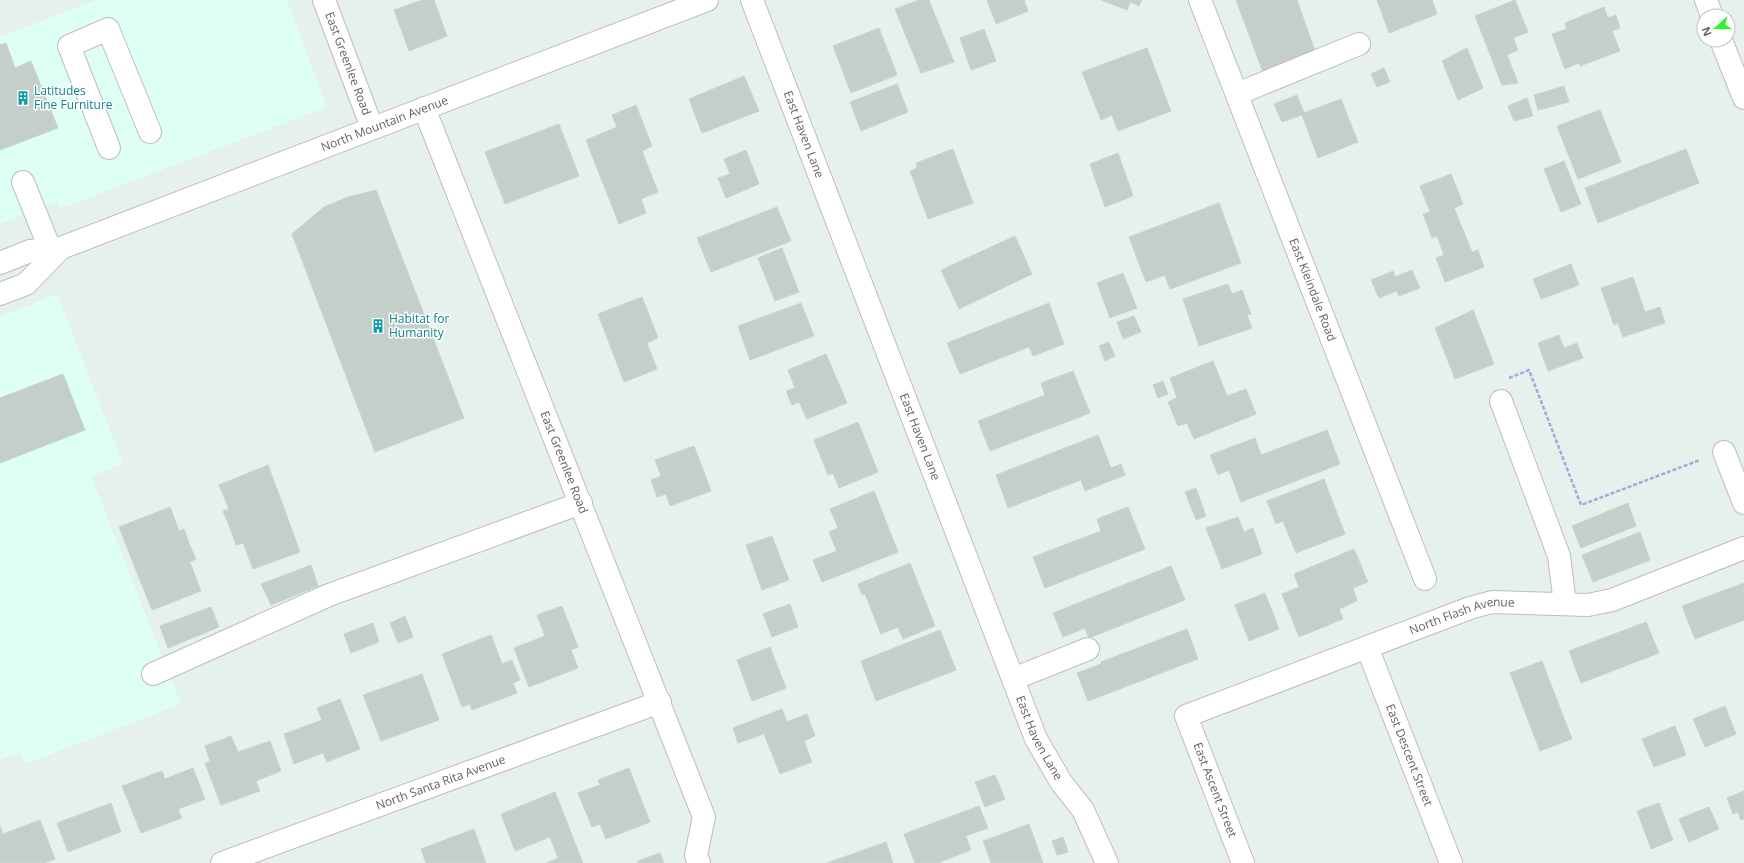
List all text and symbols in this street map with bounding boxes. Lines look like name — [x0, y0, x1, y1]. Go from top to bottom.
north arrow — [1696, 8, 1736, 48]
street label: East Greenlee Road — [321, 9, 375, 118]
text: N — [1698, 25, 1715, 39]
place label: Latitudes Fine Furniture — [34, 82, 113, 113]
street label: East Haven Lane — [780, 88, 829, 181]
building icon: Latitudes Fine Furniture — [15, 90, 31, 106]
street label: North Mountain Avenue — [318, 91, 451, 155]
street label: East Kleindale Road — [1285, 236, 1341, 344]
place label: Habitat for Humanity — [389, 310, 449, 341]
building icon: Habitat for Humanity — [370, 318, 386, 334]
street label: East Haven Lane — [896, 391, 945, 483]
street label: East Greenlee Road — [536, 408, 592, 516]
street label: North Flash Avenue — [1407, 593, 1515, 638]
street label: East Haven Lane — [1012, 693, 1067, 783]
street label: East Descent Street — [1382, 701, 1437, 809]
street label: East Ascent Street — [1190, 740, 1241, 840]
street label: North Santa Rita Avenue — [373, 750, 508, 814]

